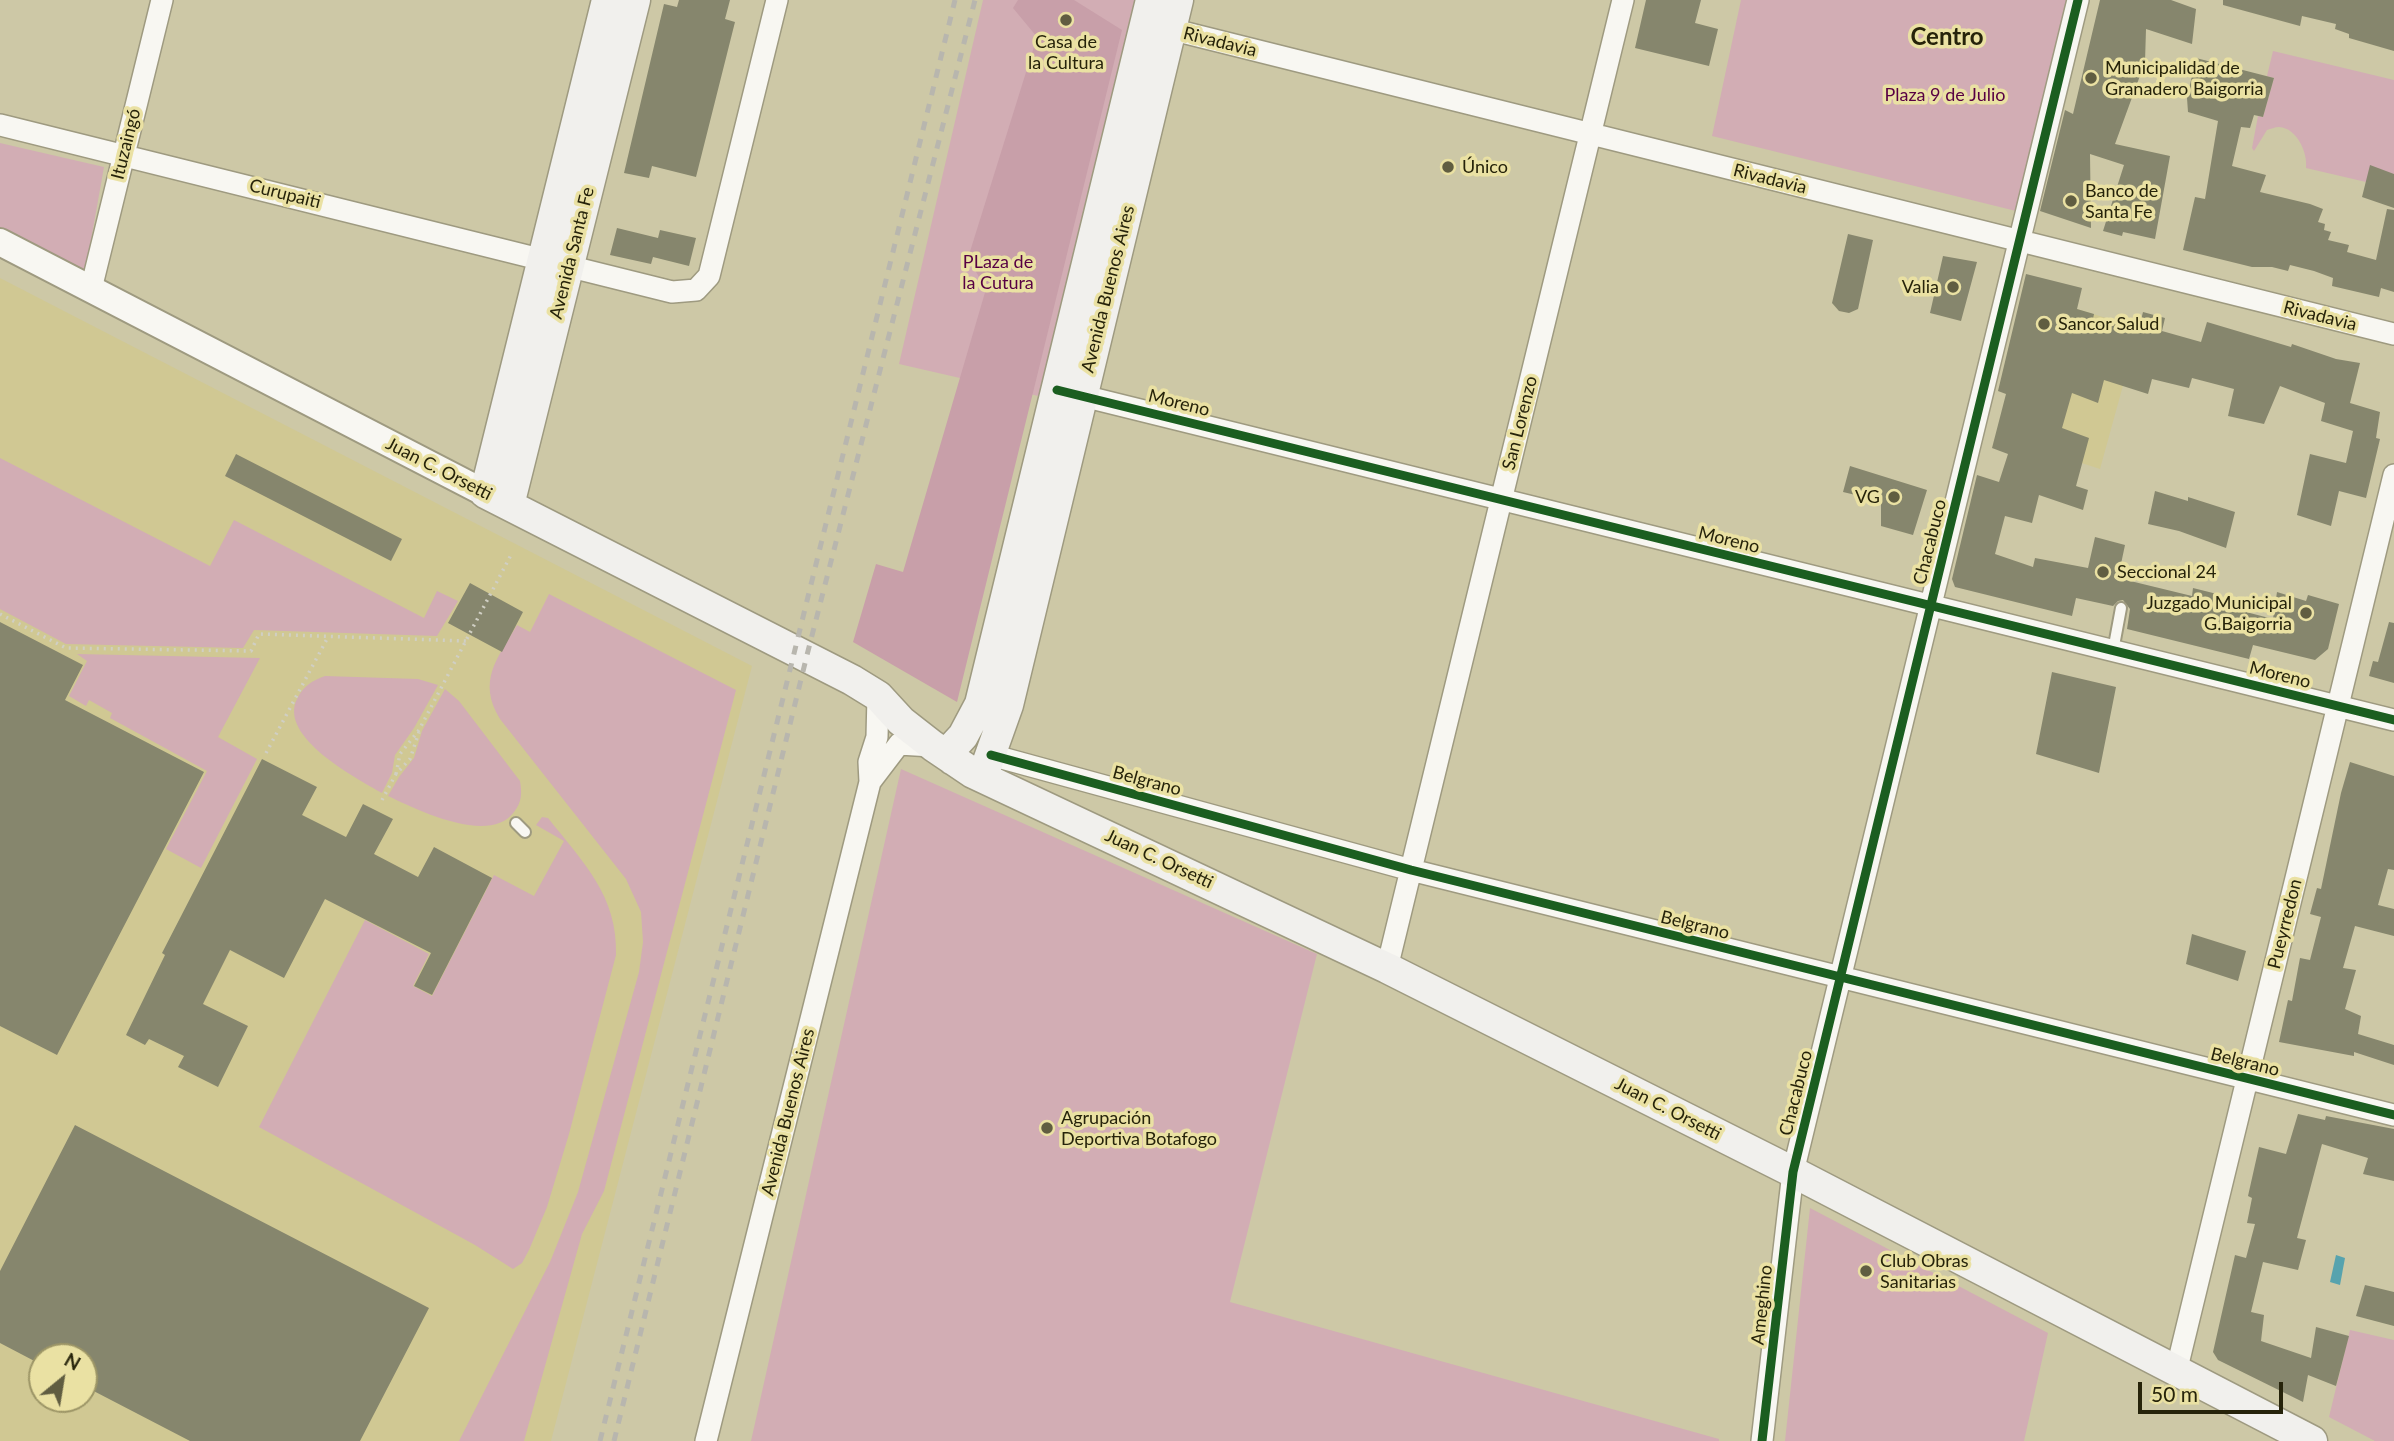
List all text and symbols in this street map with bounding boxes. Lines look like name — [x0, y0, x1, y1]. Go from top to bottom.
marker: Casa de la Cultura — [1058, 12, 1074, 28]
street label: Rivadavia — [1181, 22, 1259, 62]
district label: Centro — [1910, 23, 1984, 51]
place label: Casa de la Cultura — [1028, 31, 1104, 74]
place label: Municipalidad de Granadero Baigorria — [2105, 57, 2263, 100]
marker: Municipalidad de Granadero Baigorria — [2083, 70, 2099, 86]
park label: Plaza 9 de Julio — [1884, 84, 2006, 106]
street label: Ituzaingó — [107, 106, 145, 182]
place label: Único — [1462, 156, 1508, 178]
marker: Único — [1440, 159, 1456, 175]
street label: Rivadavia — [1731, 159, 1809, 199]
street label: Curupaiti — [247, 175, 323, 213]
place label: Banco de Santa Fe — [2085, 180, 2158, 222]
street label: Avenida Santa Fe — [545, 185, 599, 321]
marker: Banco de Santa Fe — [2063, 193, 2079, 209]
street label: Avenida Buenos Aires — [1077, 203, 1139, 375]
park label: PLaza de la Cutura — [962, 251, 1034, 294]
place label: Valia — [1902, 276, 1939, 298]
marker: Valia — [1945, 279, 1961, 295]
street label: Rivadavia — [2281, 296, 2359, 336]
place label: Sancor Salud — [2058, 313, 2159, 335]
marker: Sancor Salud — [2036, 316, 2052, 332]
street label: San Lorenzo — [1498, 374, 1542, 472]
street label: Moreno — [1146, 385, 1212, 421]
street label: Juan C. Orsetti — [382, 433, 496, 505]
place label: VG — [1855, 486, 1880, 508]
marker: VG — [1886, 489, 1902, 505]
street label: Chacabuco — [1909, 497, 1951, 587]
street label: Moreno — [1696, 522, 1762, 558]
place label: Seccional 24 — [2117, 561, 2216, 583]
marker: Seccional 24 — [2095, 564, 2111, 580]
place label: Juzgado Municipal G.Baigorria — [2146, 592, 2292, 634]
marker: Juzgado Municipal G.Baigorria — [2298, 605, 2314, 621]
street label: Moreno — [2247, 657, 2313, 693]
street label: Belgrano — [1110, 761, 1184, 801]
street label: Juan C. Orsetti — [1102, 825, 1216, 893]
street label: Pueyrredon — [2263, 877, 2307, 971]
street label: Belgrano — [1658, 906, 1732, 944]
street label: Avenida Buenos Aires — [757, 1026, 819, 1198]
street label: Belgrano — [2208, 1043, 2282, 1081]
street label: Chacabuco — [1775, 1048, 1817, 1138]
street label: Juan C. Orsetti — [1611, 1073, 1725, 1145]
place label: Agrupación Deportiva Botafogo — [1061, 1107, 1217, 1150]
marker: Agrupación Deportiva Botafogo — [1039, 1120, 1055, 1136]
place label: Club Obras Sanitarias — [1880, 1250, 1968, 1292]
marker: Club Obras Sanitarias — [1858, 1263, 1874, 1279]
street label: Ameghino — [1747, 1264, 1777, 1346]
north arrow — [28, 1343, 98, 1413]
text: N — [61, 1347, 85, 1375]
scale bar — [2142, 1368, 2287, 1412]
text: 50 m — [2151, 1381, 2198, 1406]

